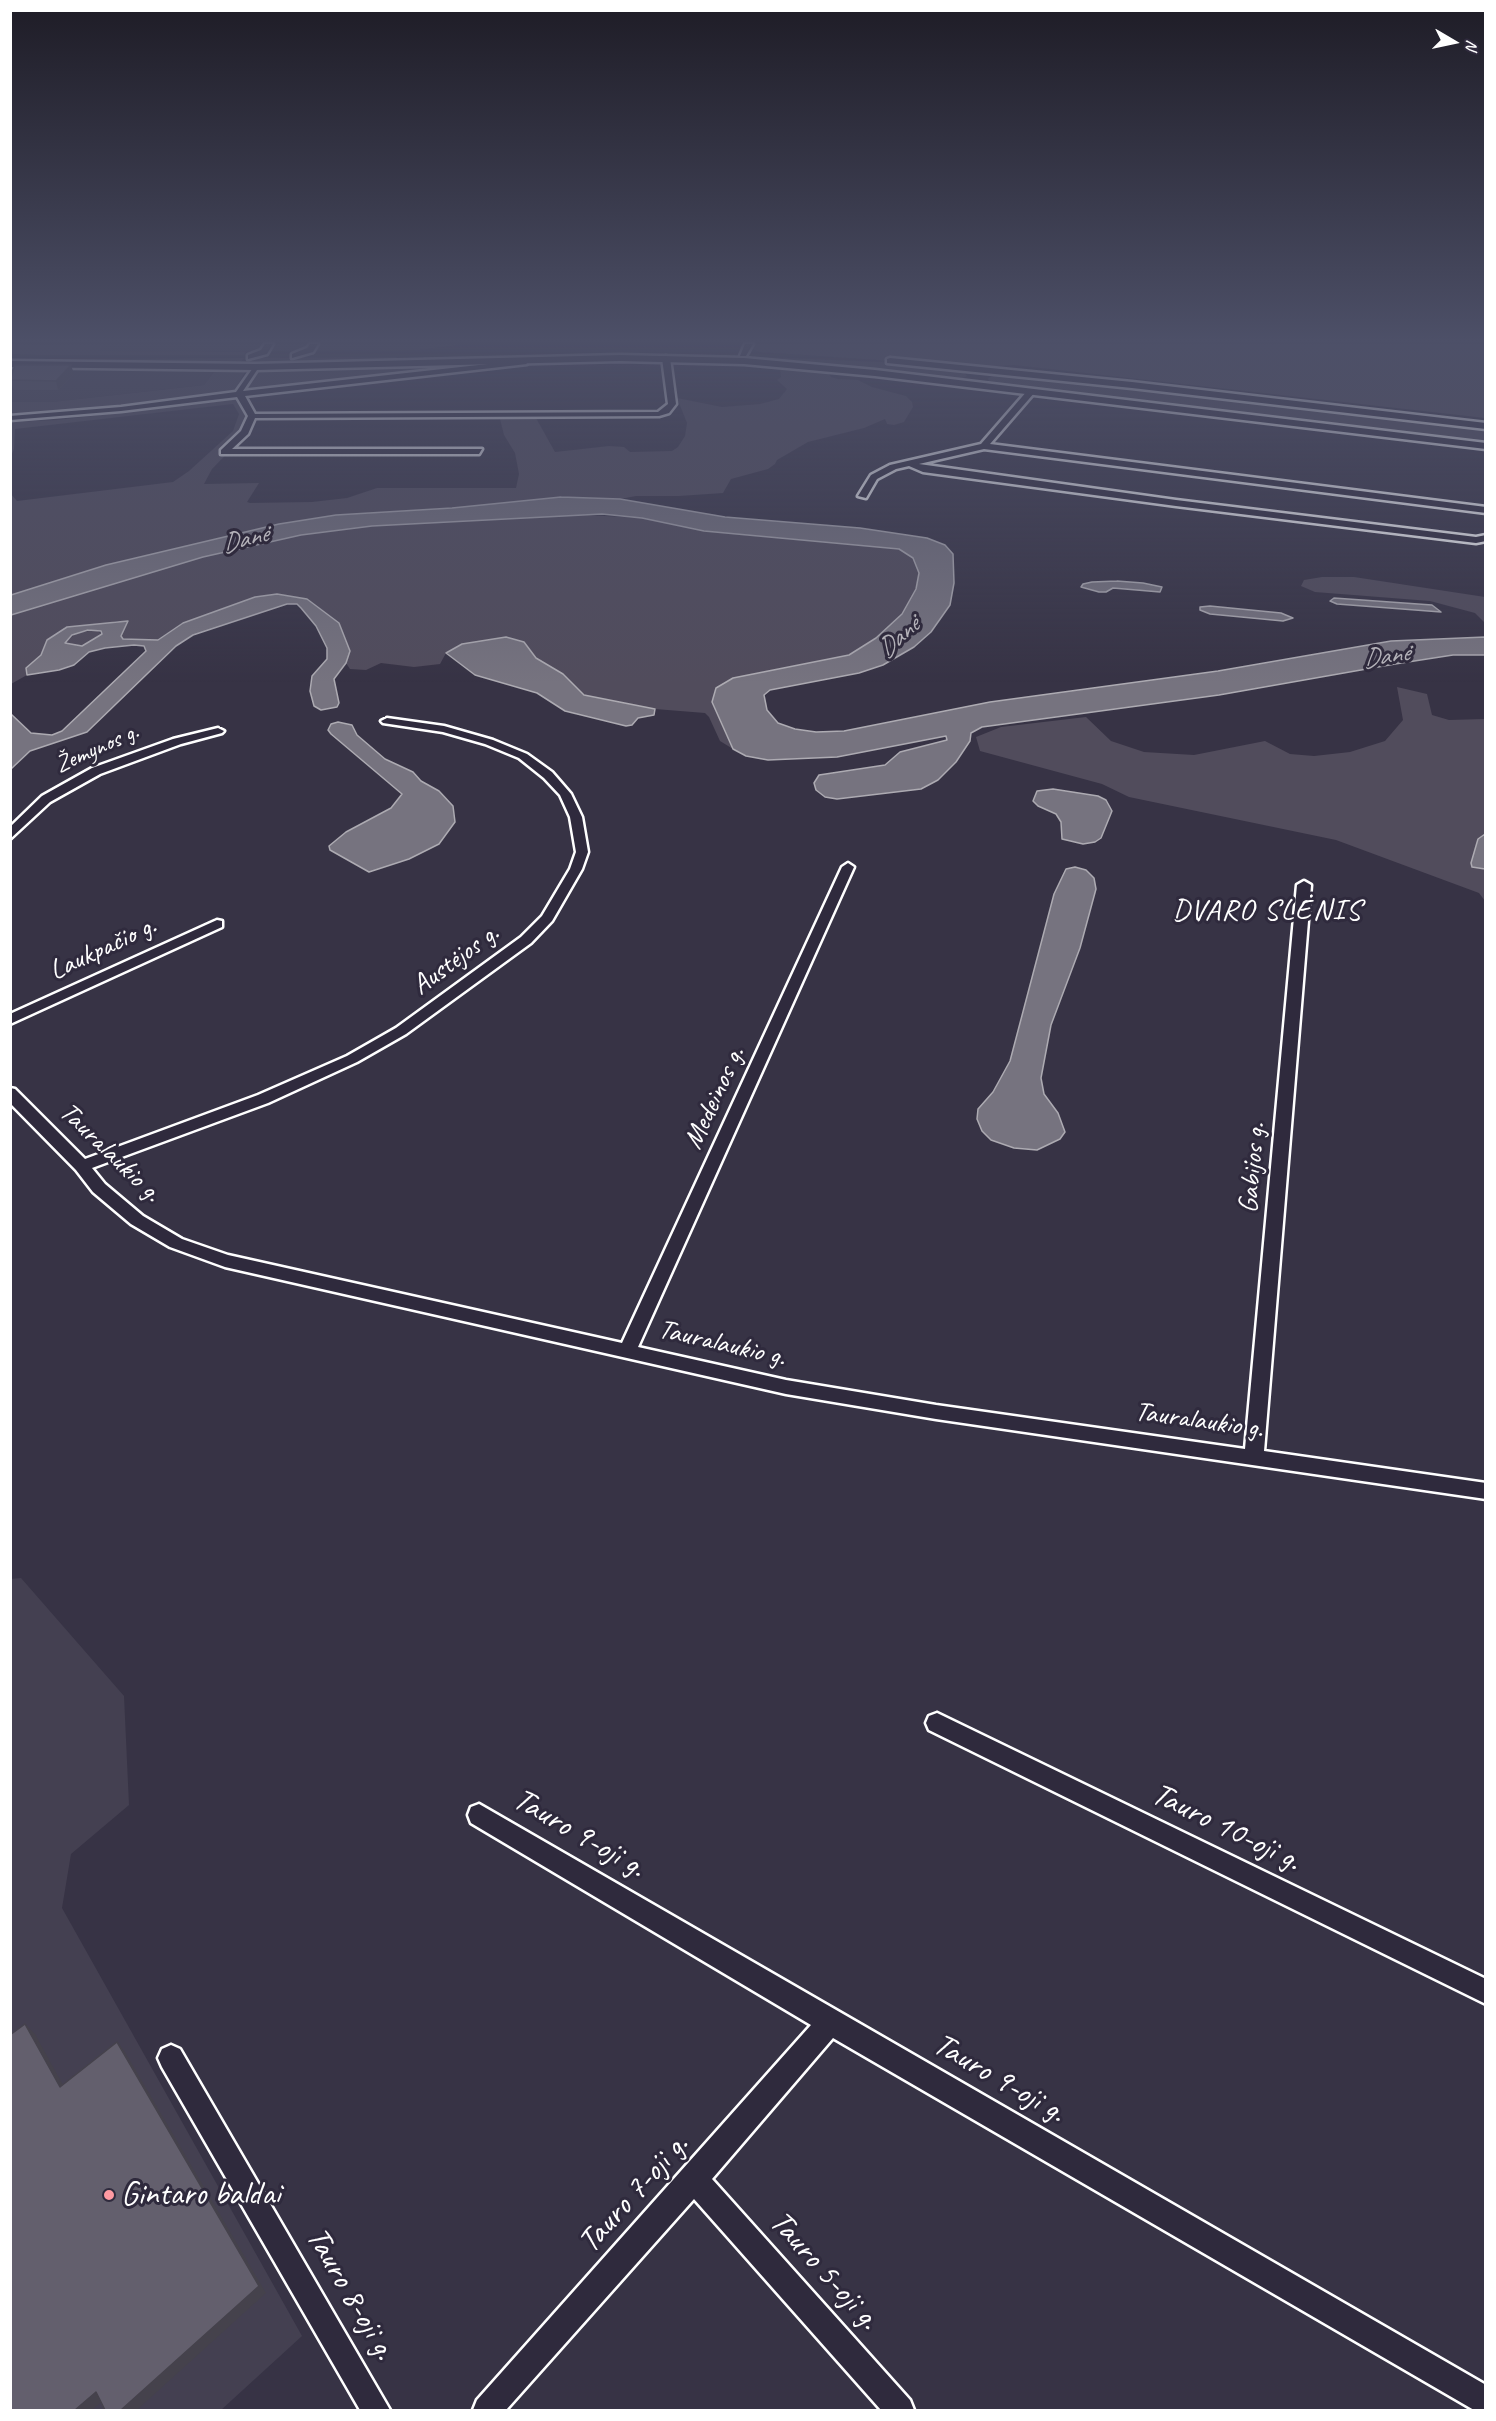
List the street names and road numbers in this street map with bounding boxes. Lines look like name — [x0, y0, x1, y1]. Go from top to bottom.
street label: Žemynos g. — [51, 718, 143, 780]
street label: Laukpačio g. — [44, 910, 162, 988]
street label: Austėjos g. — [406, 917, 506, 1003]
street label: Medeinos g. — [677, 1042, 753, 1154]
street label: Tauralaukio g. — [52, 1096, 168, 1210]
street label: Gabijos g. — [1232, 1121, 1274, 1215]
street label: Tauralaukio g. — [655, 1313, 789, 1375]
street label: Tauralaukio g. — [1133, 1395, 1265, 1447]
street label: Tauro 10-oji g. — [1145, 1775, 1307, 1881]
street label: Tauro 9-oji g. — [506, 1780, 652, 1888]
street label: Tauro 9-oji g. — [926, 2025, 1072, 2133]
street label: Tauro 7-oji g. — [570, 2126, 698, 2262]
street label: Tauro 5-oji g. — [760, 2203, 888, 2339]
street label: Tauro 8-oji g. — [296, 2221, 404, 2367]

